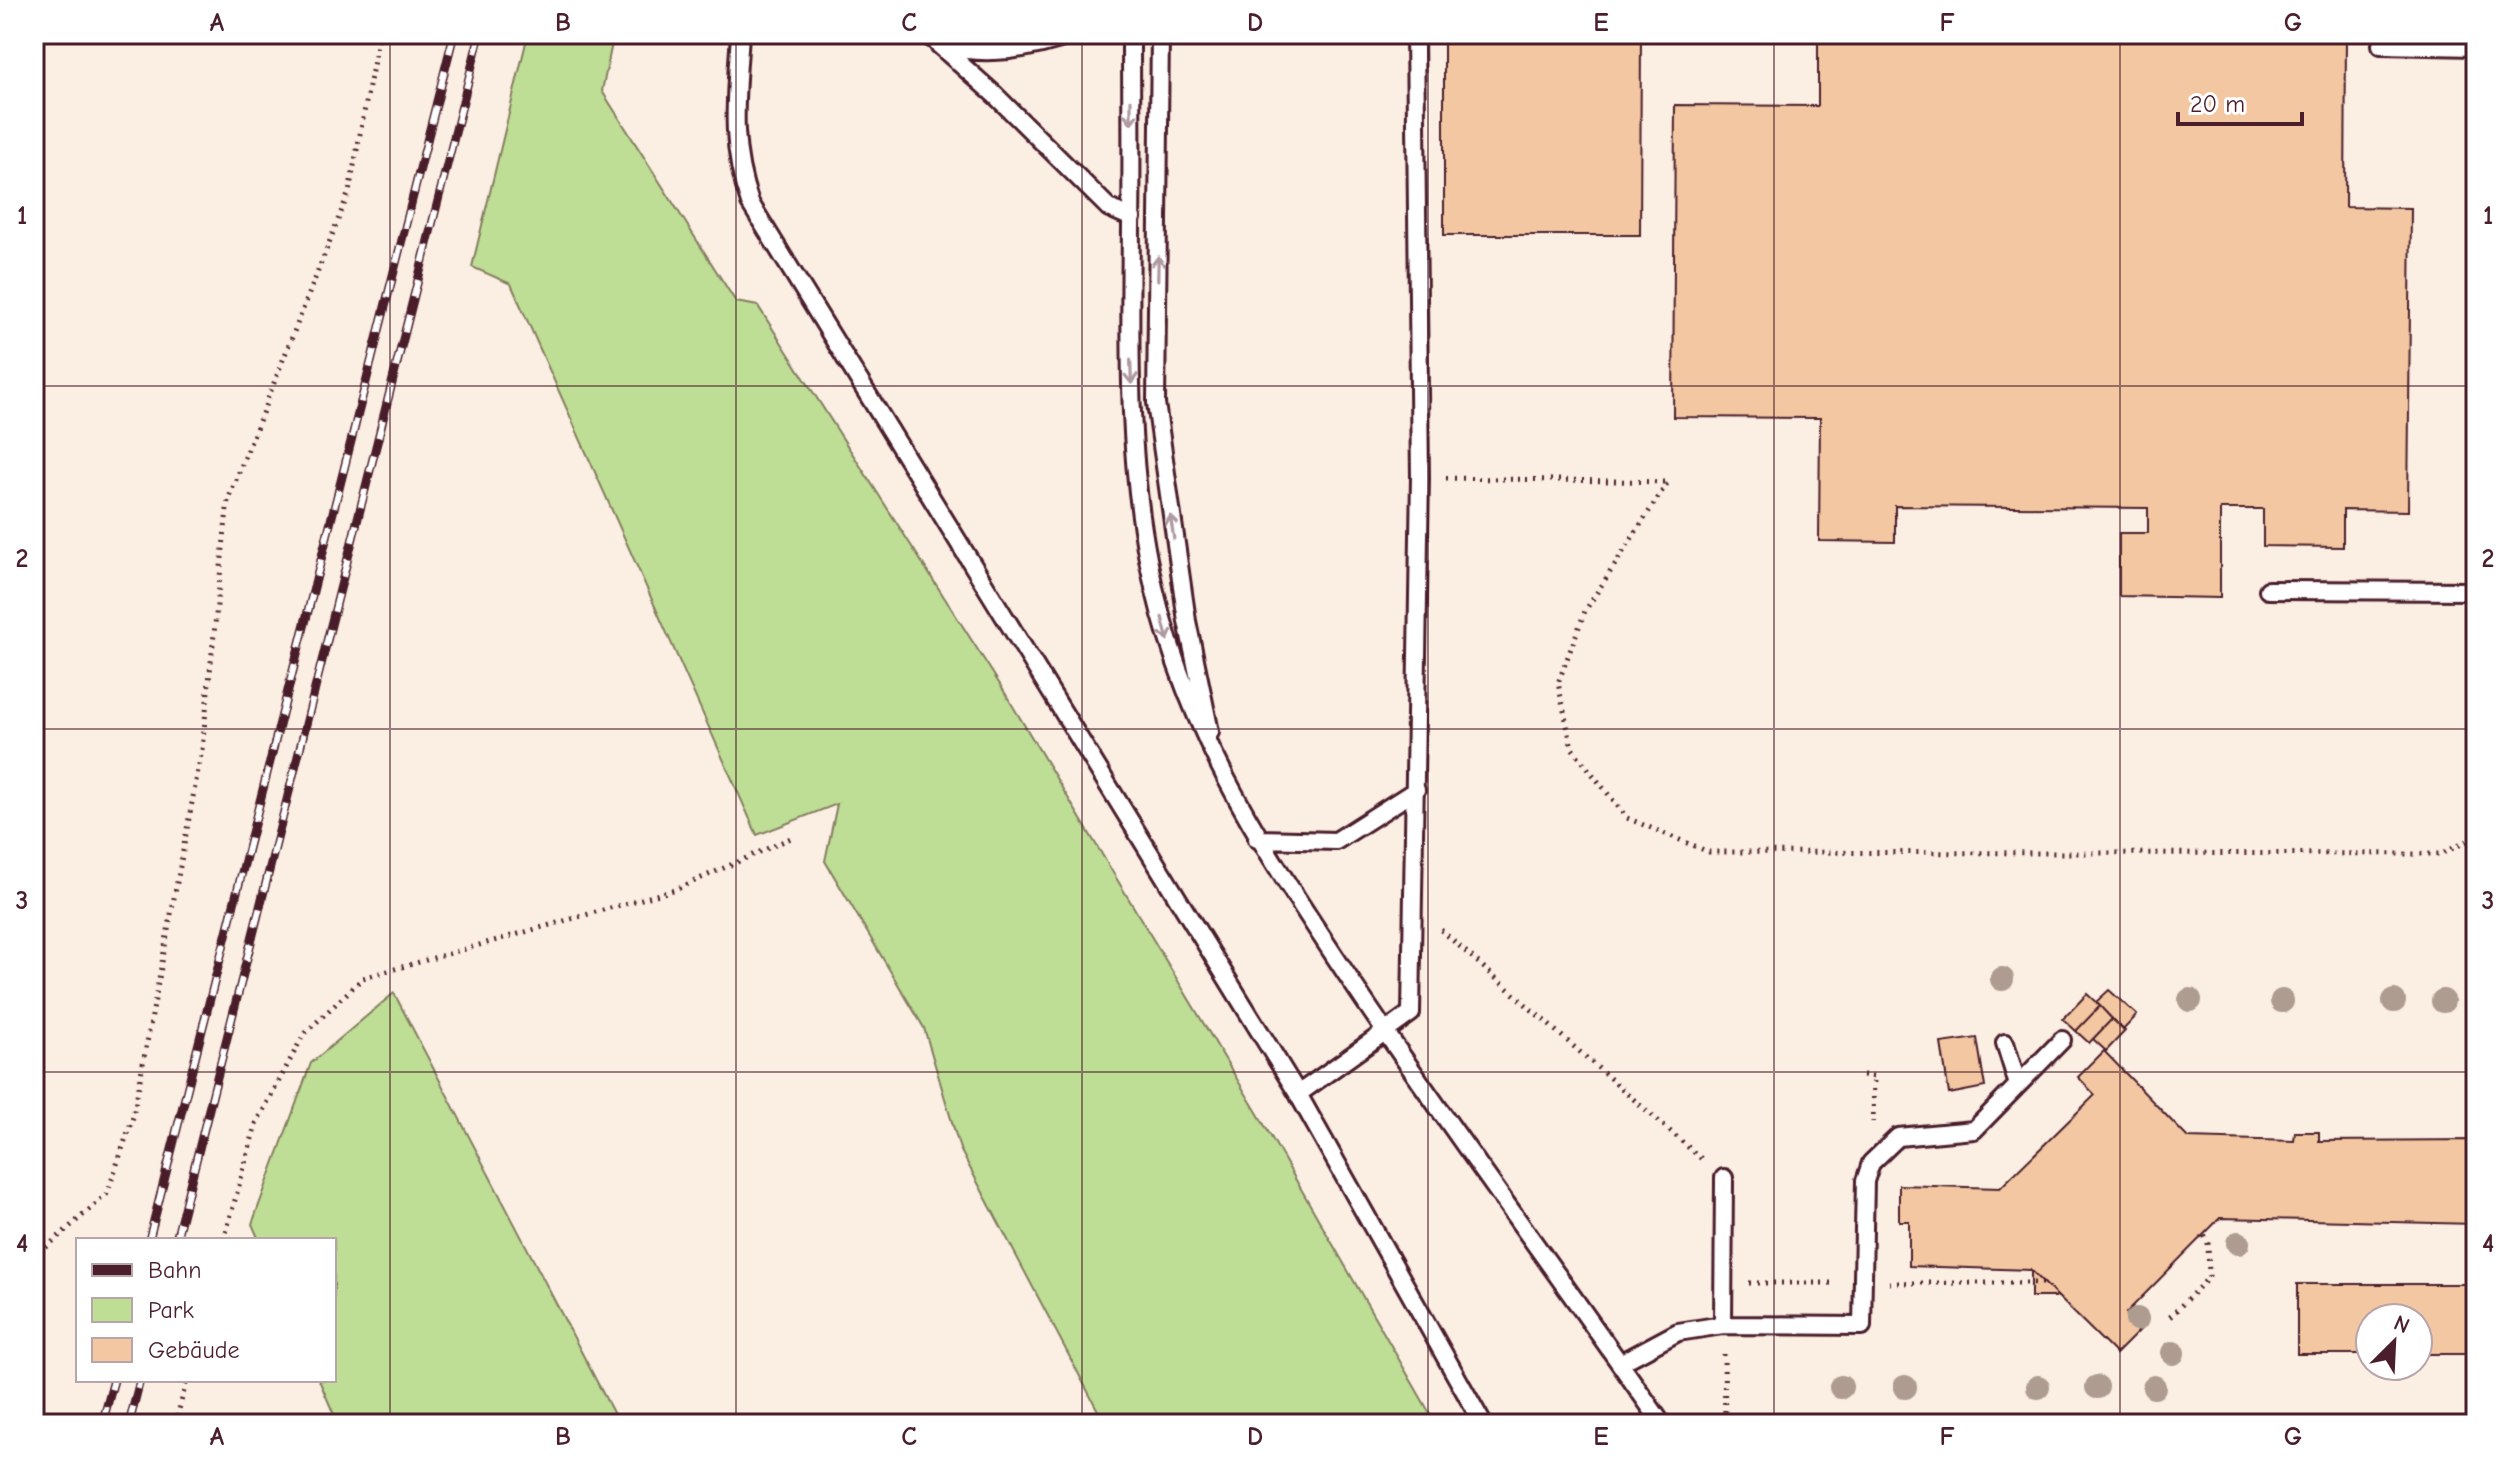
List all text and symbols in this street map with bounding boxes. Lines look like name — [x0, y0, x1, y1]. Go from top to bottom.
text: A — [210, 8, 225, 38]
text: B — [555, 8, 571, 38]
text: C — [901, 8, 917, 38]
text: D — [1247, 8, 1263, 38]
text: E — [1593, 8, 1609, 38]
text: F — [1939, 8, 1955, 38]
text: G — [2284, 8, 2302, 38]
scale bar — [2178, 76, 2302, 126]
text: 20 m — [2190, 90, 2245, 118]
one-way arrow — [1123, 98, 1139, 125]
text: 1 — [17, 201, 27, 231]
text: 1 — [2483, 201, 2493, 231]
one-way arrow — [1150, 255, 1165, 282]
one-way arrow — [1123, 358, 1138, 385]
one-way arrow — [1164, 515, 1179, 540]
text: 2 — [16, 544, 28, 574]
text: 2 — [2482, 544, 2494, 574]
one-way arrow — [1158, 615, 1173, 641]
text: 3 — [16, 886, 28, 916]
text: 3 — [2482, 886, 2494, 916]
text: 4 — [16, 1229, 28, 1259]
text: 4 — [2482, 1229, 2494, 1259]
legend — [76, 1238, 336, 1382]
text: Bahn — [148, 1256, 201, 1284]
text: Park — [148, 1296, 194, 1324]
north arrow — [2354, 1302, 2434, 1382]
text: N — [2390, 1310, 2414, 1339]
text: Gebäude — [148, 1336, 239, 1364]
text: A — [210, 1422, 225, 1452]
text: B — [555, 1422, 571, 1452]
text: C — [901, 1422, 917, 1452]
text: D — [1247, 1422, 1263, 1452]
text: E — [1593, 1422, 1609, 1452]
text: F — [1939, 1422, 1955, 1452]
text: G — [2284, 1422, 2302, 1452]

